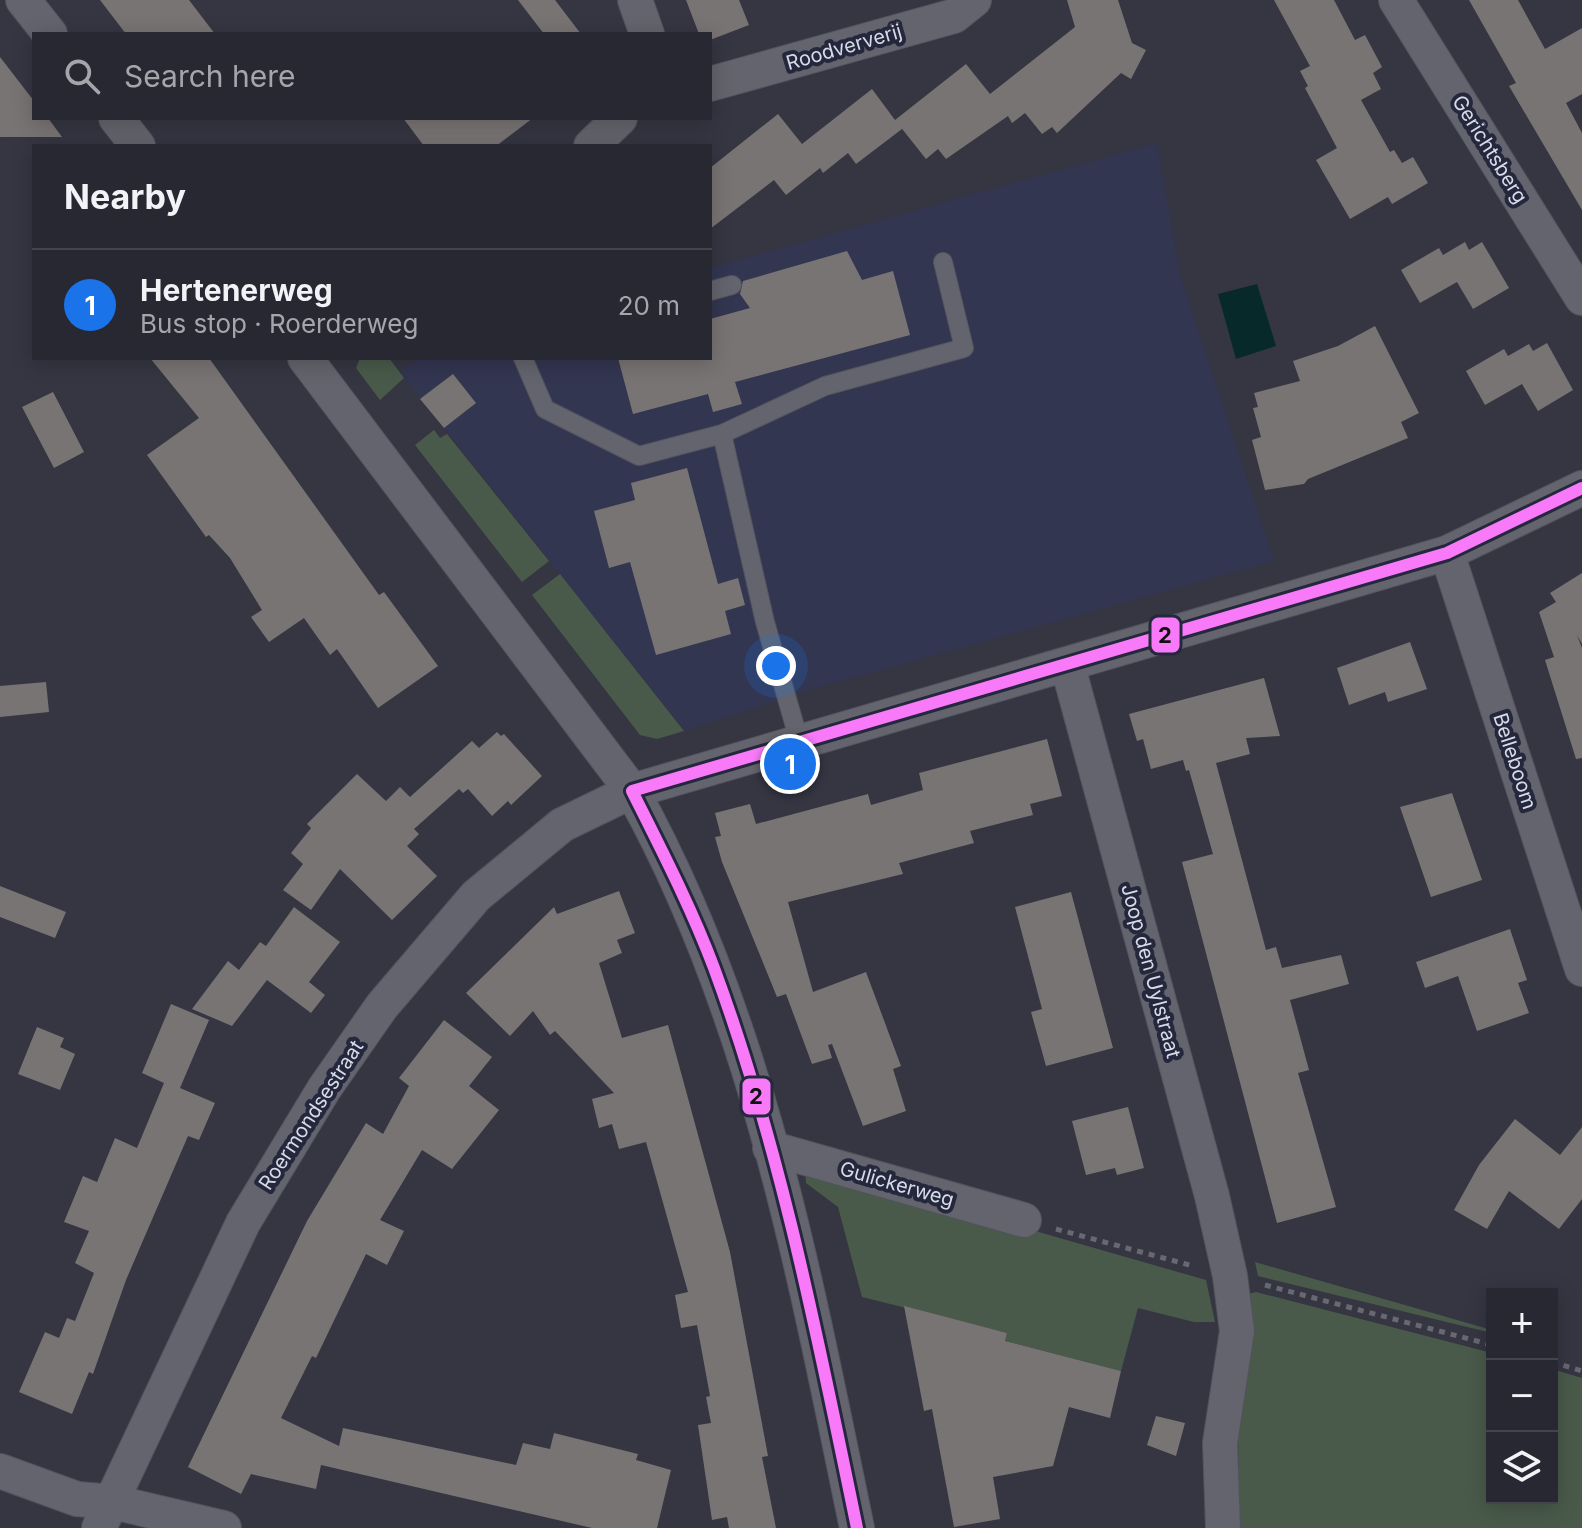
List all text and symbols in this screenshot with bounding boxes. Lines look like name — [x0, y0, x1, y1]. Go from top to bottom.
street label: Roodververij — [783, 19, 905, 75]
search box — [32, 32, 712, 120]
icon: search — [60, 54, 104, 98]
text: Search here — [124, 58, 296, 94]
street label: Gerichtsberg — [1447, 91, 1533, 207]
text: Nearby — [64, 176, 186, 217]
text: Hertenerweg — [140, 272, 333, 308]
text: 1 — [84, 290, 96, 321]
text: 20 m — [618, 290, 680, 321]
text: Bus stop · Roerderweg — [140, 308, 418, 339]
line badge: 2 — [1150, 616, 1181, 654]
text: 2 — [1158, 622, 1172, 648]
your location — [756, 646, 796, 686]
street label: Belleboom — [1488, 710, 1542, 812]
pin: 1 — [764, 734, 816, 794]
street label: Joop den Uylstraat — [1116, 881, 1186, 1061]
street label: Roermondsestraat — [254, 1035, 369, 1194]
line badge: 2 — [741, 1077, 772, 1116]
text: 2 — [749, 1083, 763, 1109]
street label: Gulickerweg — [837, 1156, 957, 1212]
map controls — [1486, 1288, 1558, 1504]
button: + — [1486, 1288, 1558, 1360]
button: − — [1486, 1360, 1558, 1432]
button: layers — [1486, 1432, 1558, 1504]

